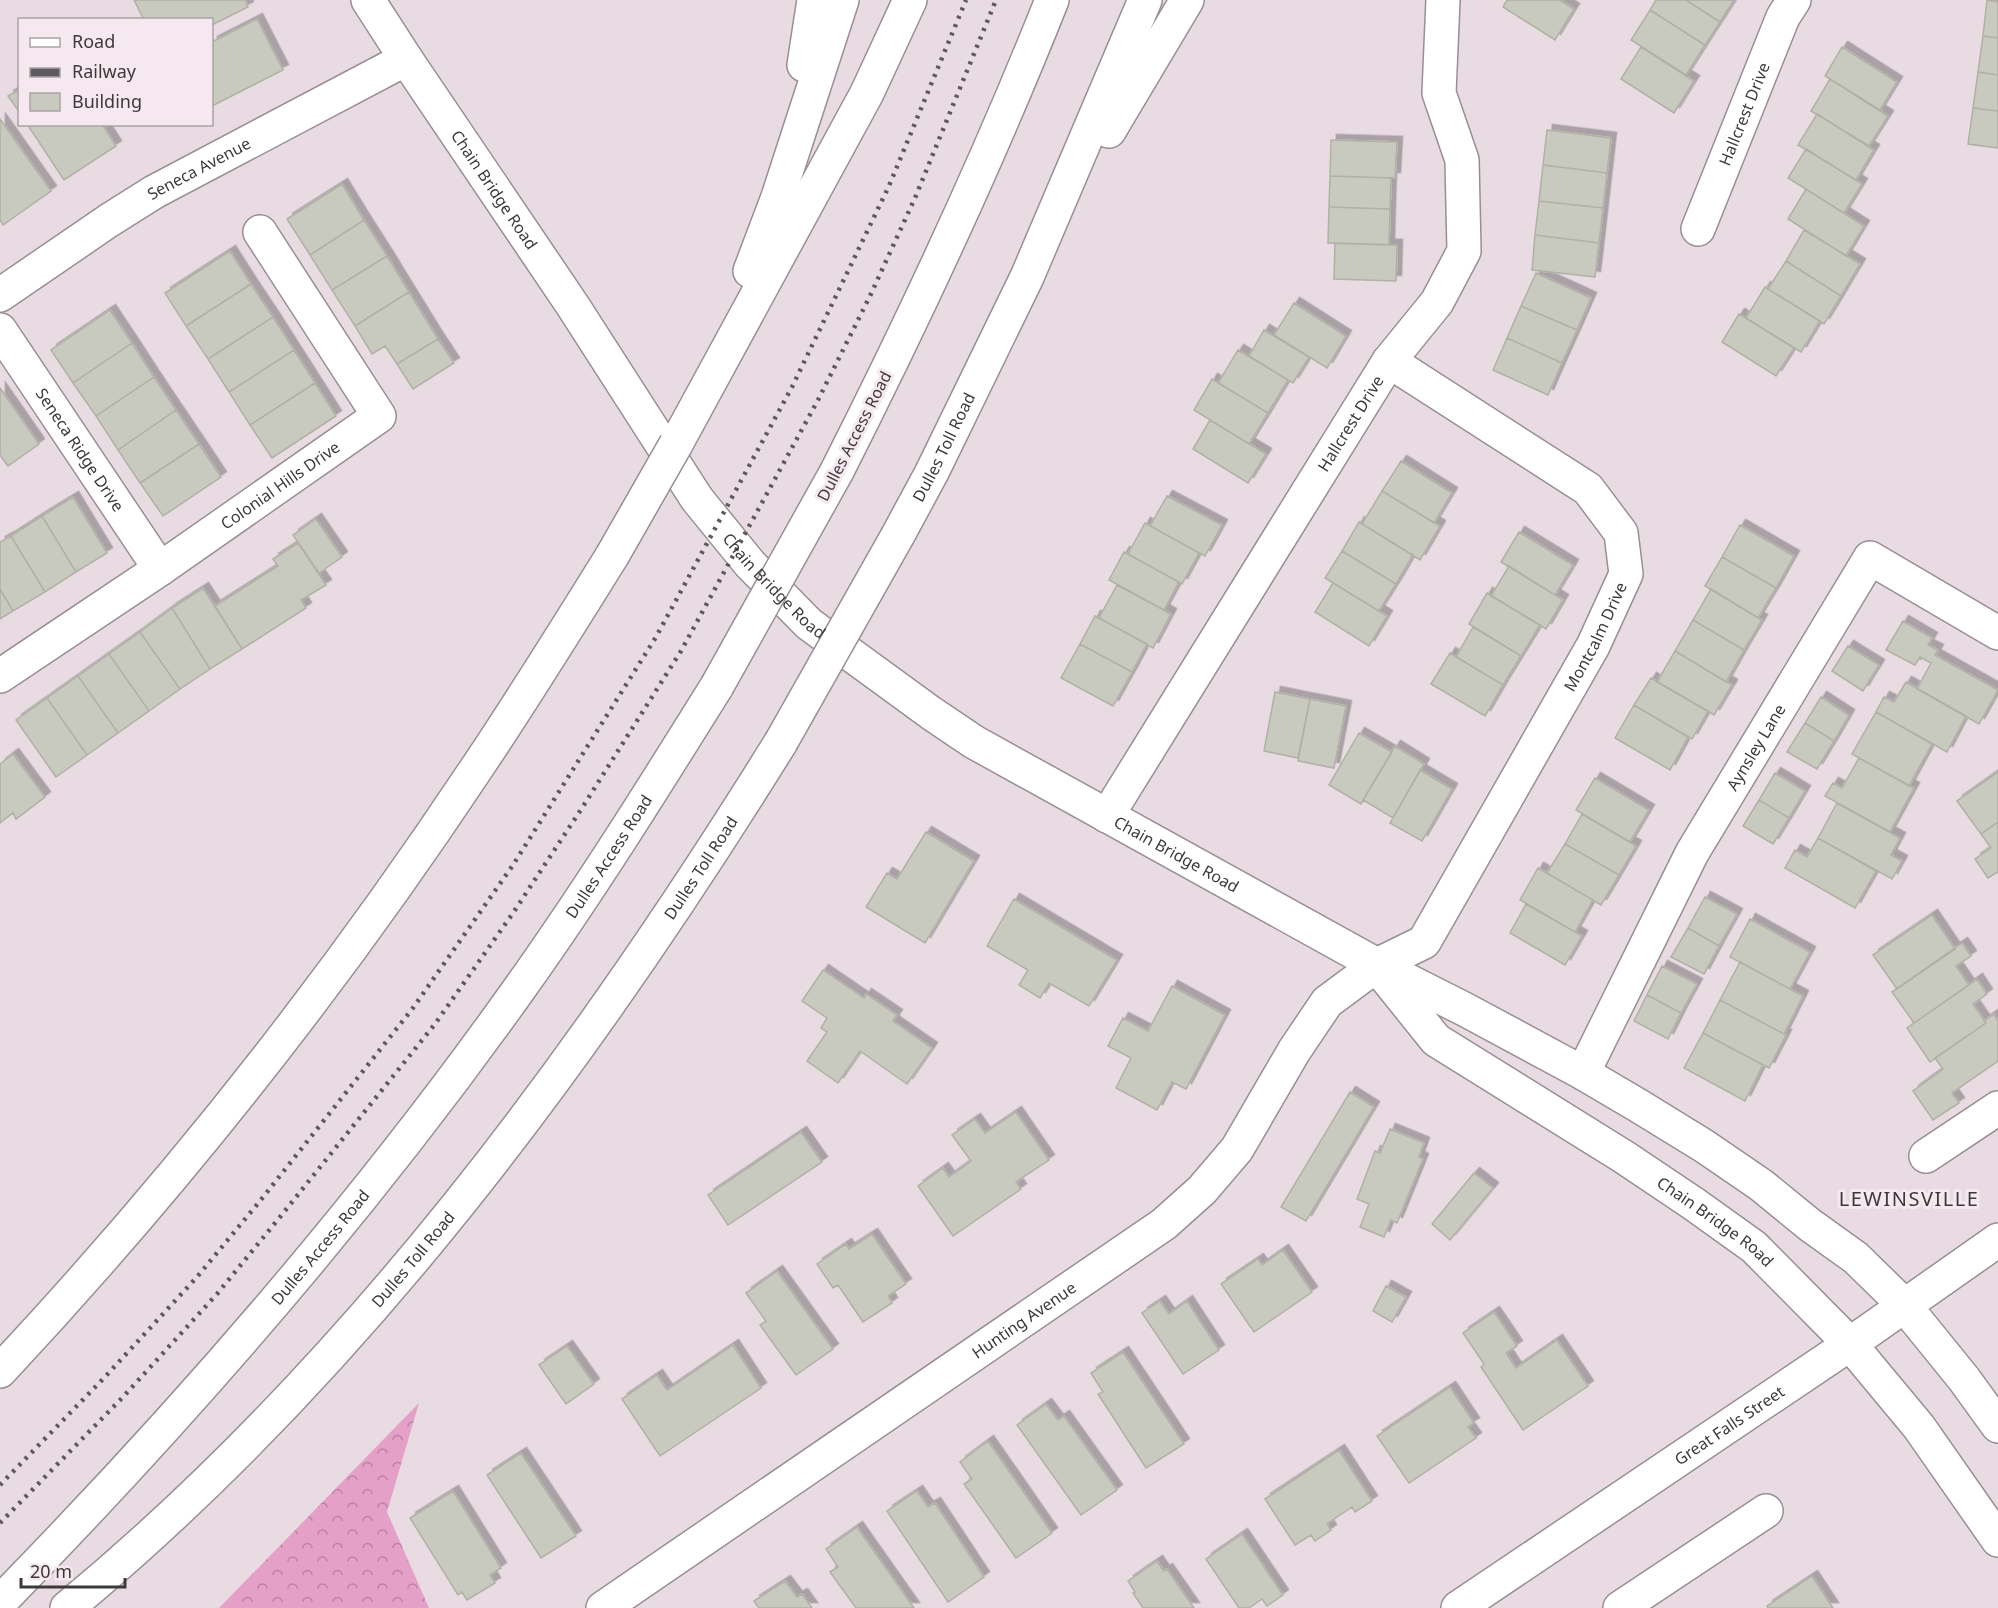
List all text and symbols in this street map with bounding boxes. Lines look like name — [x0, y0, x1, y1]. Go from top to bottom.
legend — [18, 18, 213, 126]
text: Road — [72, 29, 115, 53]
text: Railway — [72, 59, 137, 83]
street label: Hallcrest Drive — [1714, 59, 1775, 169]
text: Building — [72, 89, 142, 113]
street label: Chain Bridge Road — [446, 126, 543, 254]
street label: Seneca Avenue — [143, 132, 254, 205]
street label: Dulles Access Road — [812, 367, 896, 505]
street label: Hallcrest Drive — [1312, 371, 1389, 476]
street label: Seneca Ridge Drive — [31, 384, 129, 516]
street label: Dulles Toll Road — [907, 389, 980, 506]
street label: Colonial Hills Drive — [216, 436, 344, 534]
street label: Chain Bridge Road — [718, 528, 830, 644]
street label: Montcalm Drive — [1559, 579, 1632, 695]
street label: Aynsley Lane — [1721, 700, 1790, 795]
street label: Dulles Access Road — [560, 791, 657, 923]
street label: Chain Bridge Road — [1110, 811, 1243, 897]
street label: Dulles Toll Road — [659, 812, 742, 924]
street label: Chain Bridge Road — [1653, 1171, 1778, 1272]
street label: Dulles Access Road — [266, 1185, 374, 1310]
district label: LEWINSVILLE — [1839, 1185, 1979, 1212]
street label: Dulles Toll Road — [366, 1207, 460, 1312]
street label: Hunting Avenue — [967, 1276, 1080, 1363]
street label: Great Falls Street — [1670, 1380, 1789, 1470]
scale bar — [21, 1551, 124, 1589]
text: 20 m — [30, 1559, 72, 1583]

